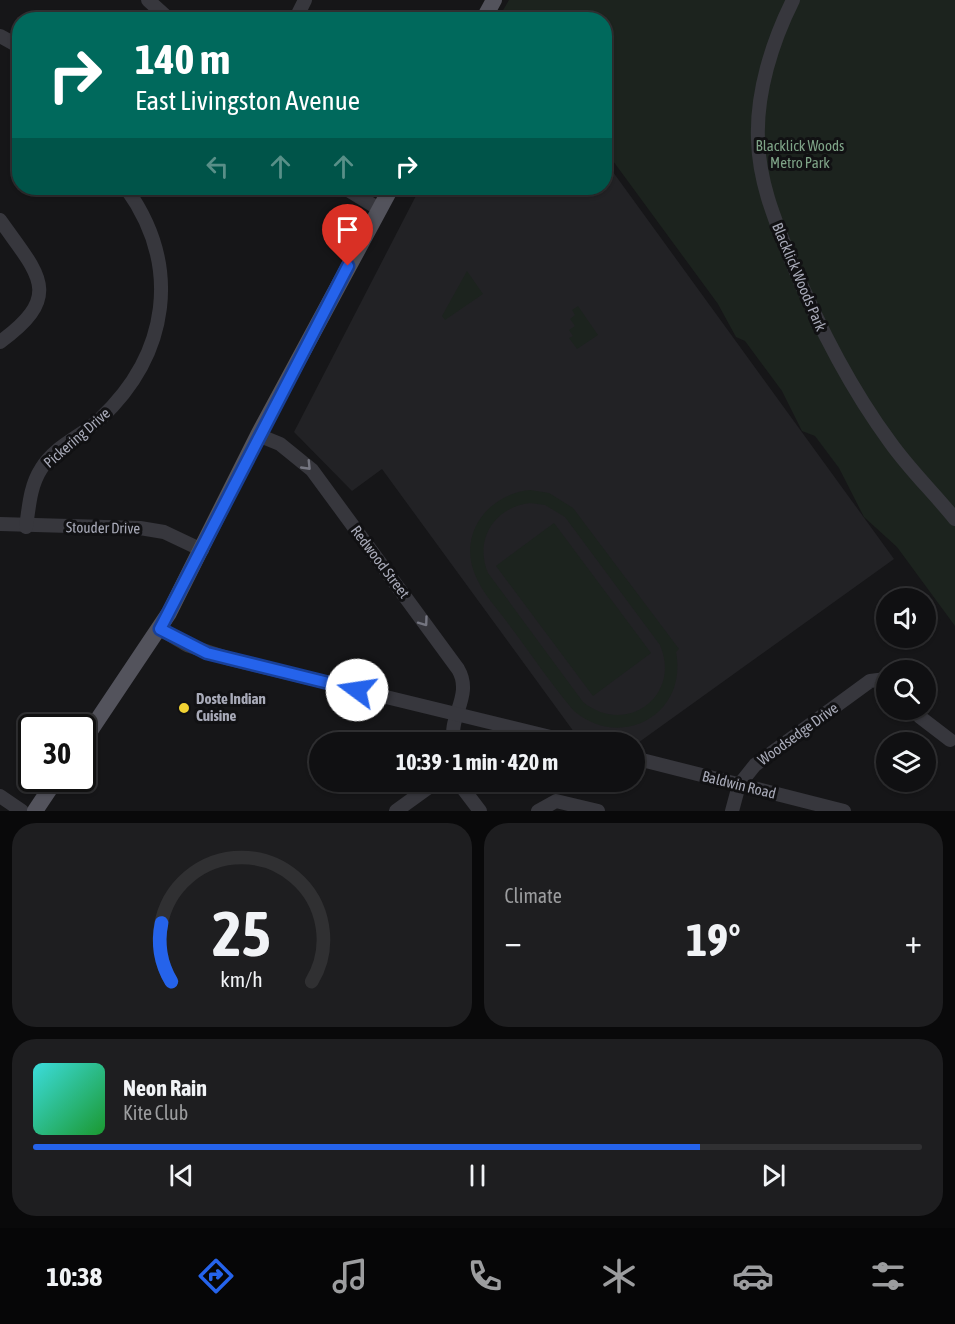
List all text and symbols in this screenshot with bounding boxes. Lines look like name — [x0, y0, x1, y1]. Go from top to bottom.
text: 140 m — [135, 35, 230, 83]
icon: right — [36, 36, 114, 114]
text: East Livingston Avenue — [135, 85, 360, 116]
park label: Blacklick Woods Metro Park — [756, 137, 844, 171]
icon: left — [201, 150, 234, 183]
icon: ahead — [264, 150, 297, 183]
icon: ahead — [327, 150, 360, 183]
icon: right — [390, 150, 423, 183]
pin — [322, 204, 373, 266]
icon: arrive — [331, 213, 364, 246]
street label: Blacklick Woods Park — [769, 220, 830, 334]
street label: Pickering Drive — [40, 404, 113, 471]
one-way arrow — [300, 459, 311, 469]
street label: Stouder Drive — [66, 518, 140, 537]
street label: Redwood Street — [348, 522, 413, 601]
map controls — [876, 588, 936, 792]
button: sound — [876, 588, 936, 648]
one-way arrow — [417, 615, 428, 626]
position arrow — [325, 658, 389, 722]
button: search — [876, 660, 936, 720]
place label: Doste Indian Cuisine — [196, 690, 266, 724]
street label: Woodsedge Drive — [754, 699, 841, 768]
marker: Doste Indian Cuisine — [177, 701, 191, 715]
speed limit sign: 30 — [18, 714, 96, 792]
button: layers — [876, 732, 936, 792]
text: 10:39 · 1 min · 420 m — [396, 749, 558, 775]
street label: Baldwin Road — [700, 767, 778, 802]
text: Climate — [505, 884, 562, 907]
text: 25 — [212, 898, 271, 969]
text: 19° — [686, 914, 741, 966]
text: − — [505, 922, 522, 960]
text: + — [905, 922, 922, 960]
text: km/h — [220, 967, 263, 992]
text: Neon Rain — [123, 1075, 207, 1101]
text: Kite Club — [123, 1101, 188, 1124]
icon: previous — [165, 1159, 198, 1192]
icon: pause — [461, 1159, 494, 1192]
icon: next — [757, 1159, 790, 1192]
icon: directions — [195, 1255, 237, 1297]
icon: music — [329, 1255, 371, 1297]
icon: phone — [464, 1255, 506, 1297]
icon: climate — [598, 1255, 640, 1297]
icon: car — [732, 1255, 774, 1297]
icon: filters — [867, 1255, 909, 1297]
text: 10:38 — [46, 1261, 102, 1292]

